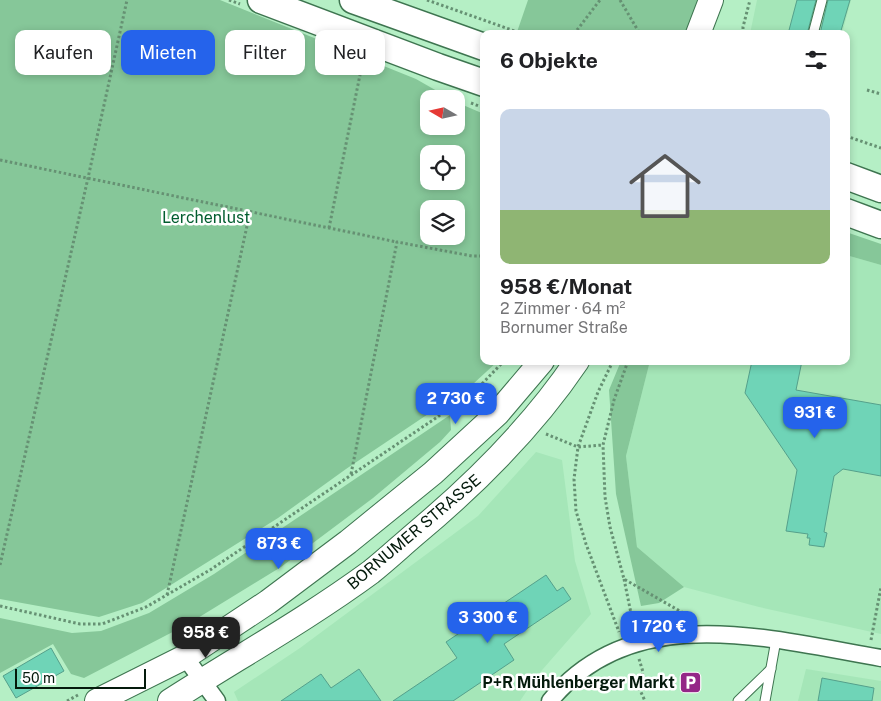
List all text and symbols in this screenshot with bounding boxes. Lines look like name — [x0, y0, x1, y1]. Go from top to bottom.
chip: Kaufen — [15, 30, 111, 75]
chip: Mieten — [121, 30, 215, 75]
chip: Filter — [225, 30, 305, 75]
chip: Neu — [315, 30, 385, 75]
icon: filters — [802, 46, 830, 74]
text: 6 Objekte — [500, 48, 598, 73]
north arrow — [420, 90, 465, 135]
map controls — [420, 90, 465, 245]
icon: home — [620, 141, 710, 231]
button: locate — [420, 145, 465, 190]
button: layers — [420, 200, 465, 245]
park label: Lerchenlust — [162, 208, 250, 227]
text: 958 €/Monat — [500, 274, 632, 299]
text: 2 Zimmer · 64 m² — [500, 299, 625, 318]
text: Bornumer Straße — [500, 318, 628, 337]
pin: 2 730 € — [410, 382, 502, 425]
text: 2 730 € — [427, 389, 485, 408]
pin: 931 € — [780, 396, 850, 439]
text: 931 € — [794, 403, 836, 422]
street label: BORNUMER STRASSE — [343, 470, 485, 594]
pin: 873 € — [244, 528, 314, 570]
text: 873 € — [256, 534, 302, 553]
pin: 3 300 € — [442, 602, 534, 644]
text: 3 300 € — [458, 608, 518, 627]
pin: 1 720 € — [613, 610, 705, 653]
pin: 958 € — [171, 616, 241, 659]
text: 1 720 € — [631, 617, 687, 636]
text: 958 € — [183, 623, 229, 642]
scale bar — [15, 666, 146, 689]
text: 50 m — [22, 670, 55, 686]
parking icon: P+R Mühlenberger Markt — [679, 670, 703, 694]
place label: P+R Mühlenberger Markt — [482, 673, 675, 692]

